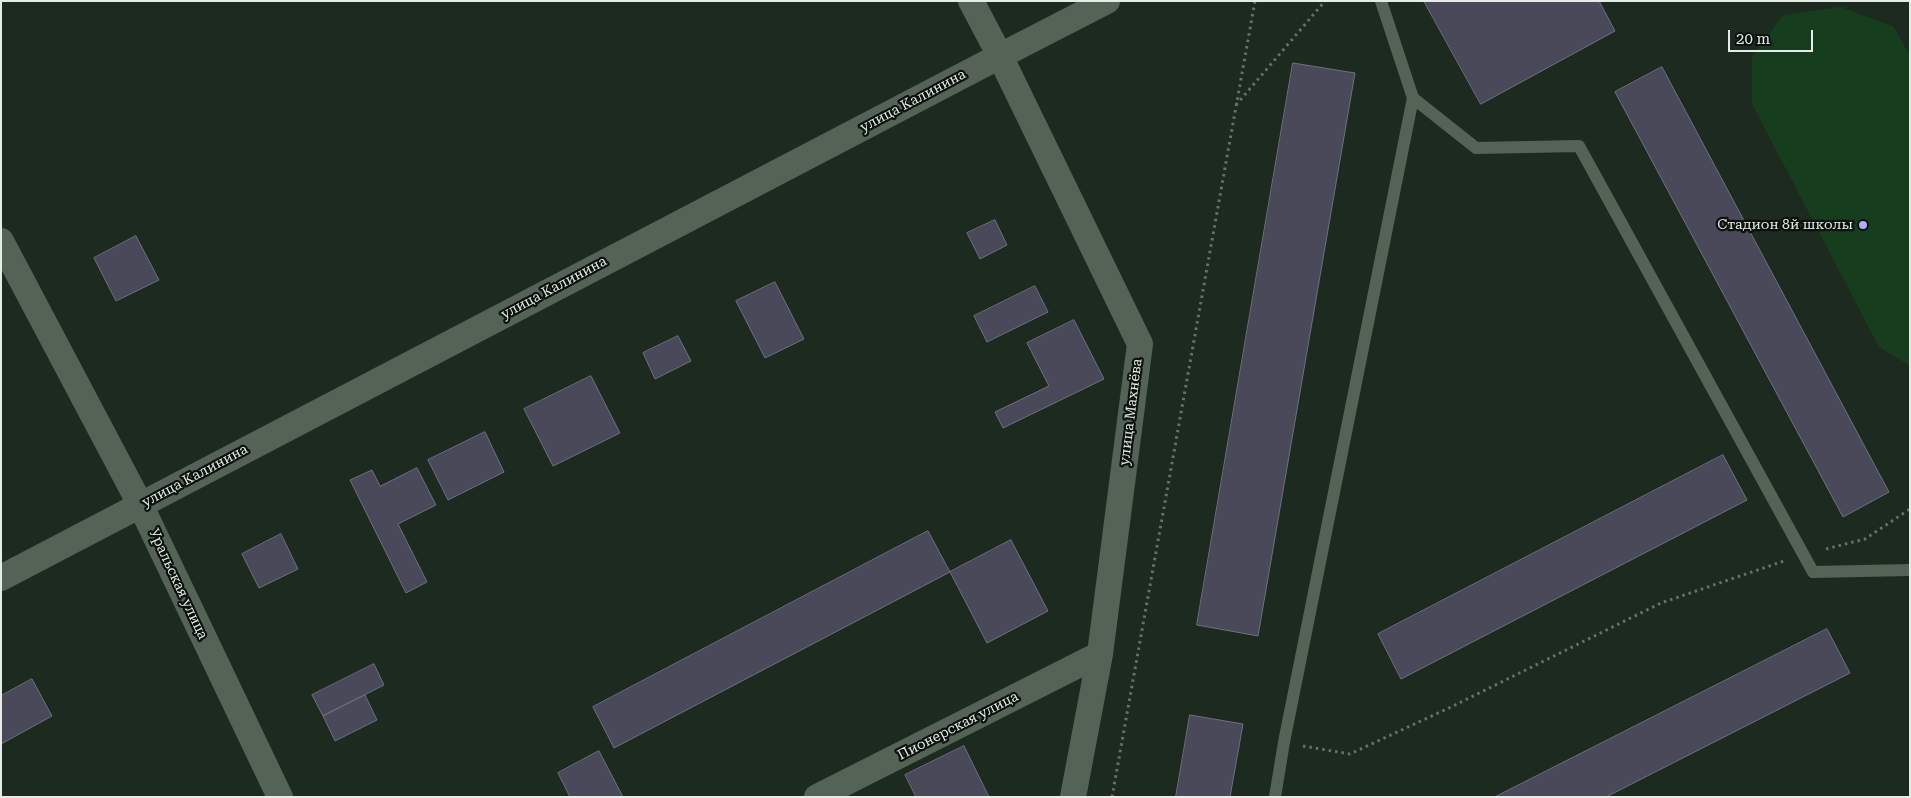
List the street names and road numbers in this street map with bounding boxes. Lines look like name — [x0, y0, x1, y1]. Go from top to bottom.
street label: улица Калинина — [857, 66, 969, 136]
street label: улица Калинина — [498, 253, 610, 323]
street label: улица Махнёва — [1116, 358, 1146, 466]
street label: улица Калинина — [139, 441, 251, 511]
street label: Уральская улица — [145, 526, 211, 642]
street label: Пионерская улица — [895, 688, 1021, 764]

